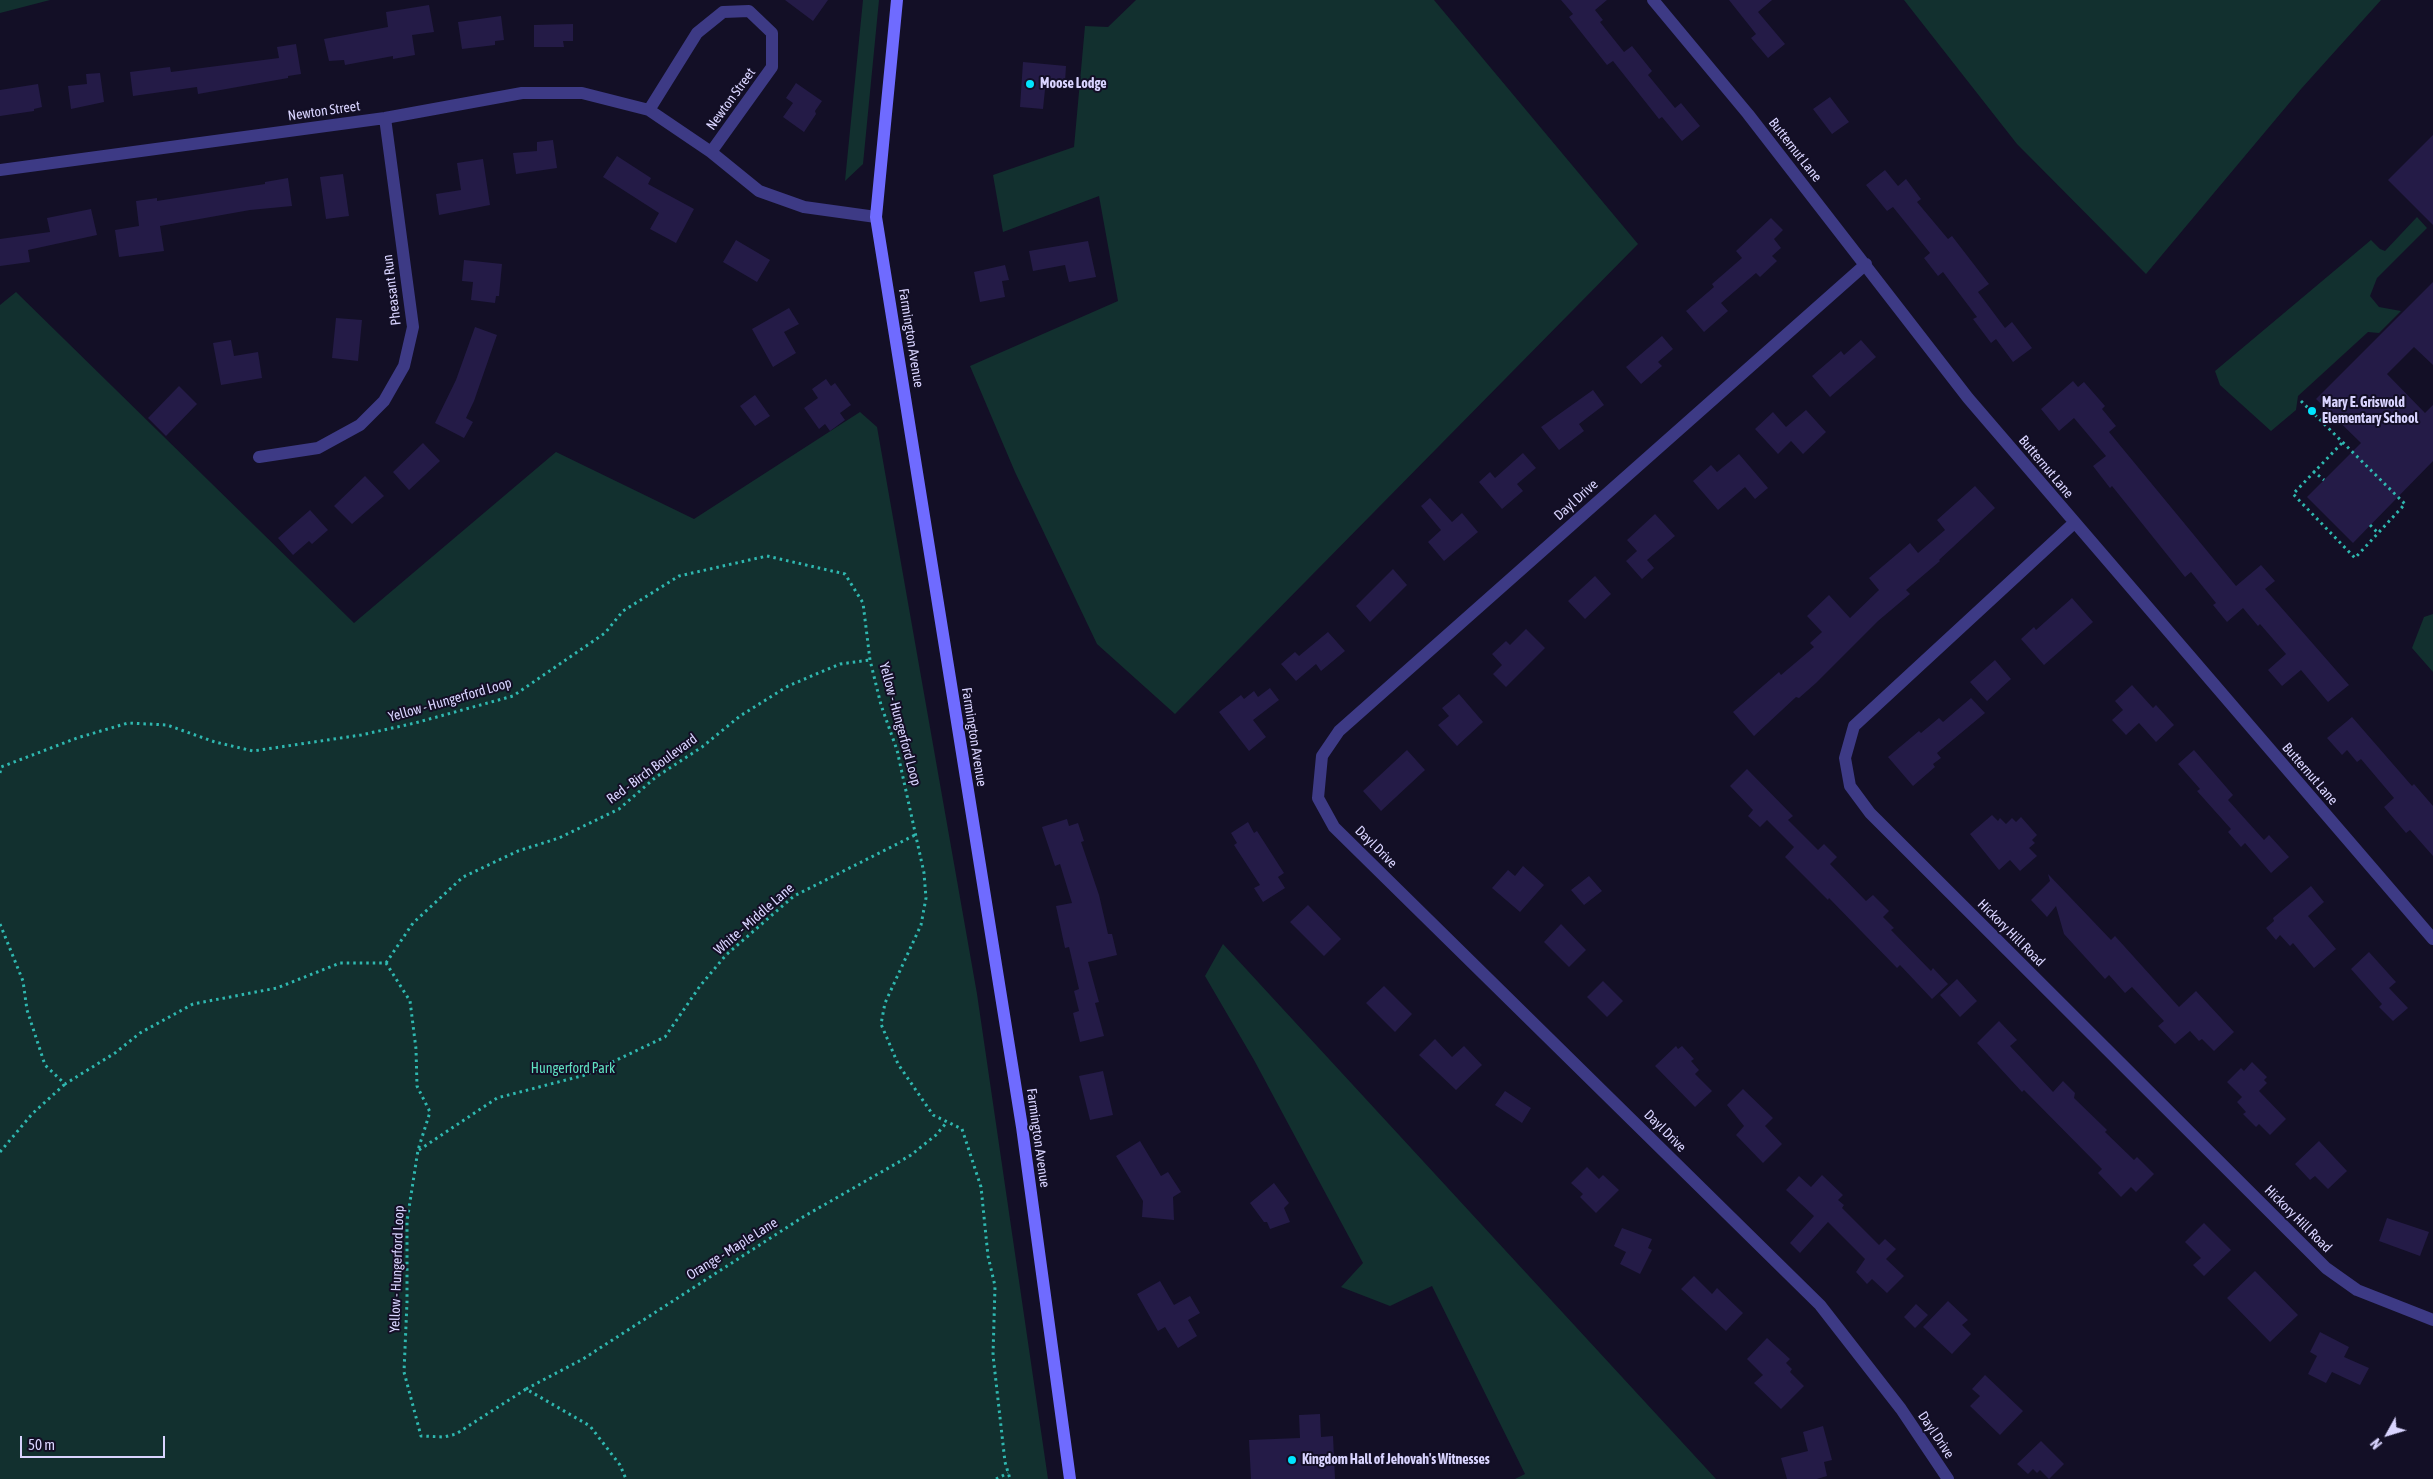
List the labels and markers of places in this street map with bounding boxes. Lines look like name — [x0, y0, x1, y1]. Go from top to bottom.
place label: Moose Lodge — [1040, 76, 1106, 92]
marker: Moose Lodge — [1024, 78, 1036, 90]
place label: Mary E. Griswold Elementary School — [2322, 395, 2418, 428]
marker: Mary E. Griswold Elementary School — [2306, 405, 2318, 417]
place label: Kingdom Hall of Jehovah's Witnesses — [1302, 1452, 1490, 1468]
marker: Kingdom Hall of Jehovah's Witnesses — [1286, 1454, 1298, 1466]

